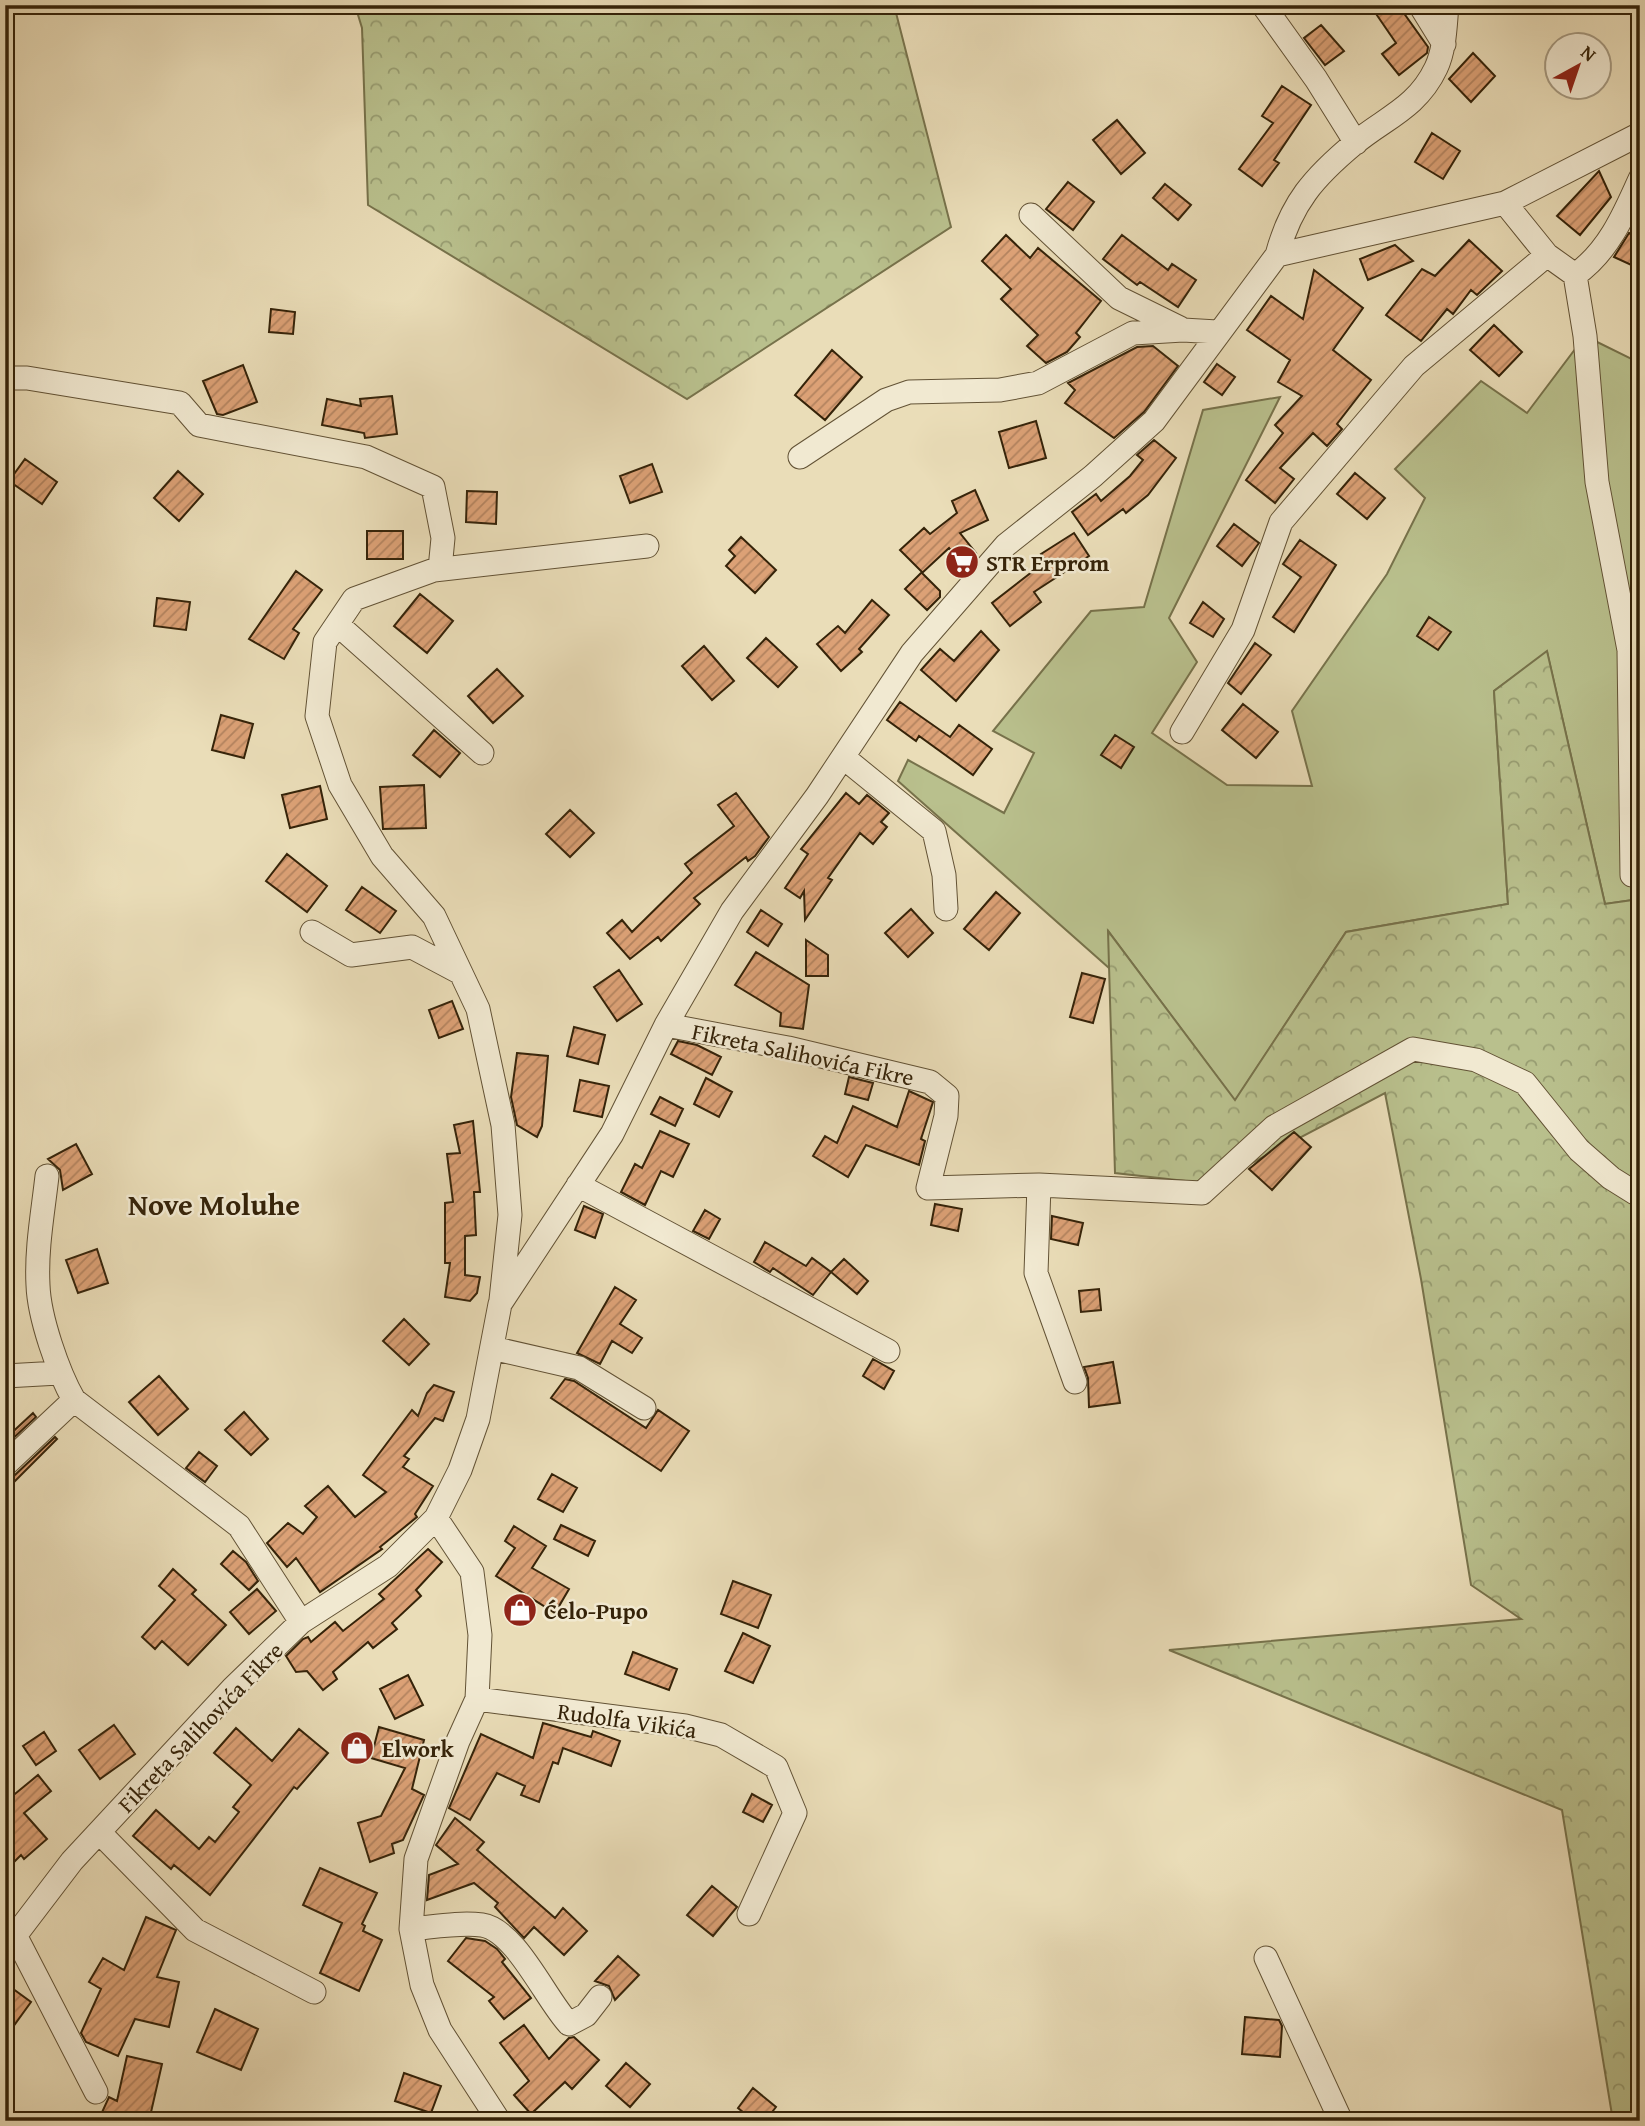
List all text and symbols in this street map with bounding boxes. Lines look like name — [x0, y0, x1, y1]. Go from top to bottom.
north arrow — [1544, 32, 1614, 102]
text: N — [1575, 38, 1603, 68]
supermarket icon: STR Erprom — [943, 543, 981, 581]
place label: STR Erprom — [986, 546, 1109, 579]
street label: Fikreta Salihovića Fikre — [689, 1014, 917, 1094]
district label: Nove Moluhe — [128, 1182, 300, 1226]
shop icon: Ćelo-Pupo — [501, 1591, 539, 1629]
place label: Ćelo-Pupo — [544, 1594, 648, 1627]
street label: Fikreta Salihovića Fikre — [110, 1634, 290, 1820]
street label: Rudolfa Vikića — [555, 1694, 699, 1746]
shop icon: Elwork — [338, 1729, 376, 1767]
place label: Elwork — [382, 1732, 454, 1765]

